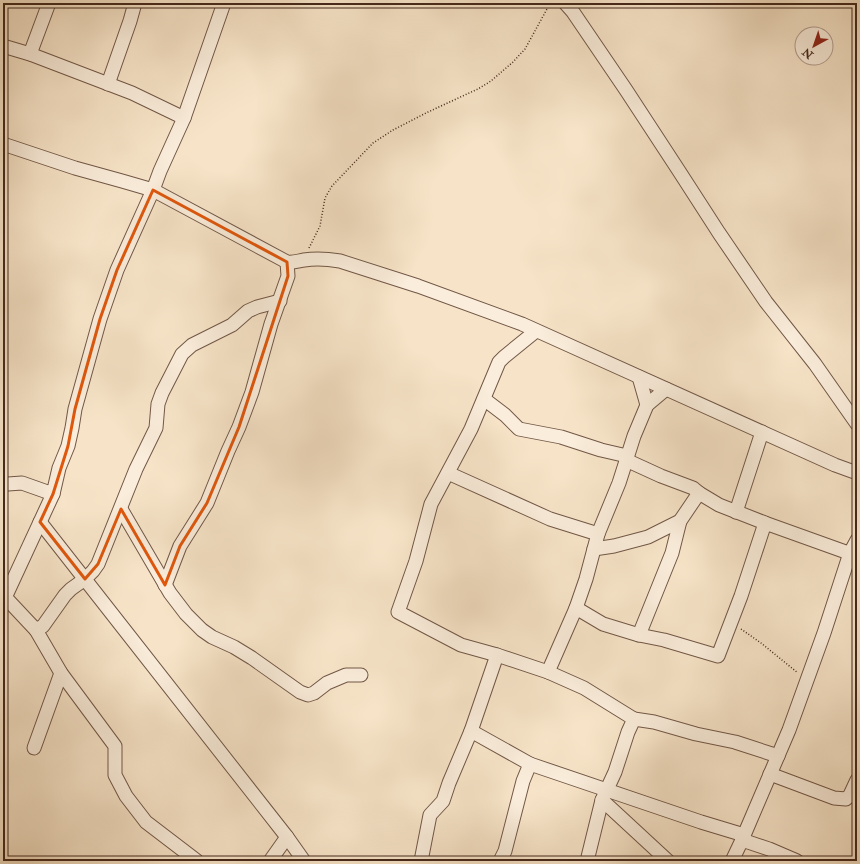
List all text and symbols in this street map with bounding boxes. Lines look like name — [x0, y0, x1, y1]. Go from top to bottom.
north arrow — [794, 26, 834, 66]
text: N — [799, 44, 817, 62]

